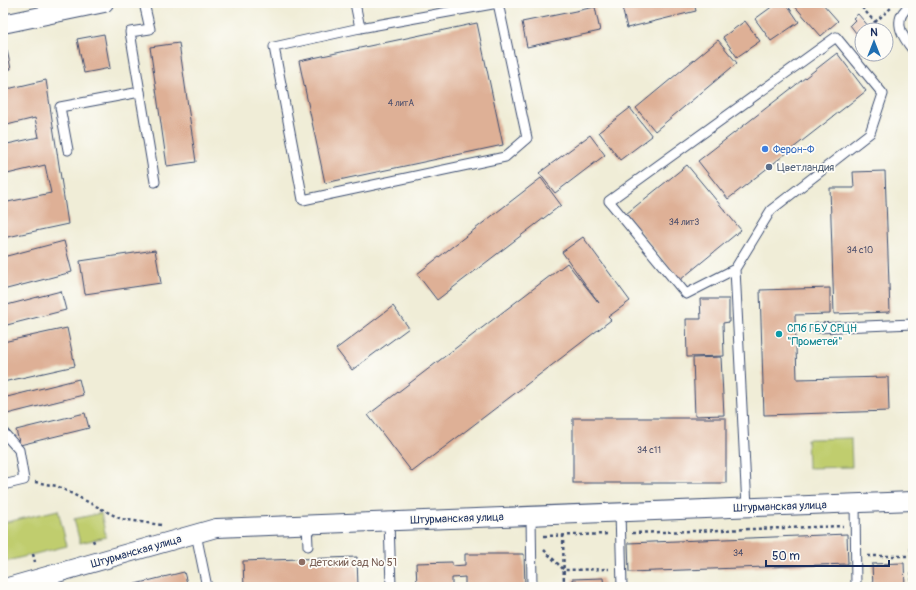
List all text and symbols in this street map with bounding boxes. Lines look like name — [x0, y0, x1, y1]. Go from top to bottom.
north arrow — [854, 22, 894, 62]
text: N — [870, 26, 878, 39]
house number: 4 литА — [388, 98, 414, 109]
place label: Ферон-Ф — [773, 143, 815, 156]
marker: Ферон-Ф — [760, 144, 770, 154]
place label: Цветландия — [777, 161, 834, 174]
marker: Цветландия — [764, 162, 774, 172]
house number: 34 лит3 — [669, 217, 699, 228]
house number: 34 с10 — [847, 245, 873, 256]
place label: СПб ГБУ СРЦН "Прометей" — [787, 322, 857, 348]
marker: СПб ГБУ СРЦН "Прометей" — [774, 329, 784, 339]
house number: 34 с11 — [637, 445, 661, 456]
street label: Штурманская улица — [733, 498, 827, 515]
street label: Штурманская улица — [410, 510, 504, 527]
street label: Штурманская улица — [89, 532, 183, 571]
scale bar — [766, 542, 889, 568]
house number: 34 — [733, 548, 744, 559]
text: 50 m — [772, 549, 800, 564]
place label: Детский сад № 51 — [309, 556, 397, 569]
marker: Детский сад № 51 — [297, 557, 307, 567]

